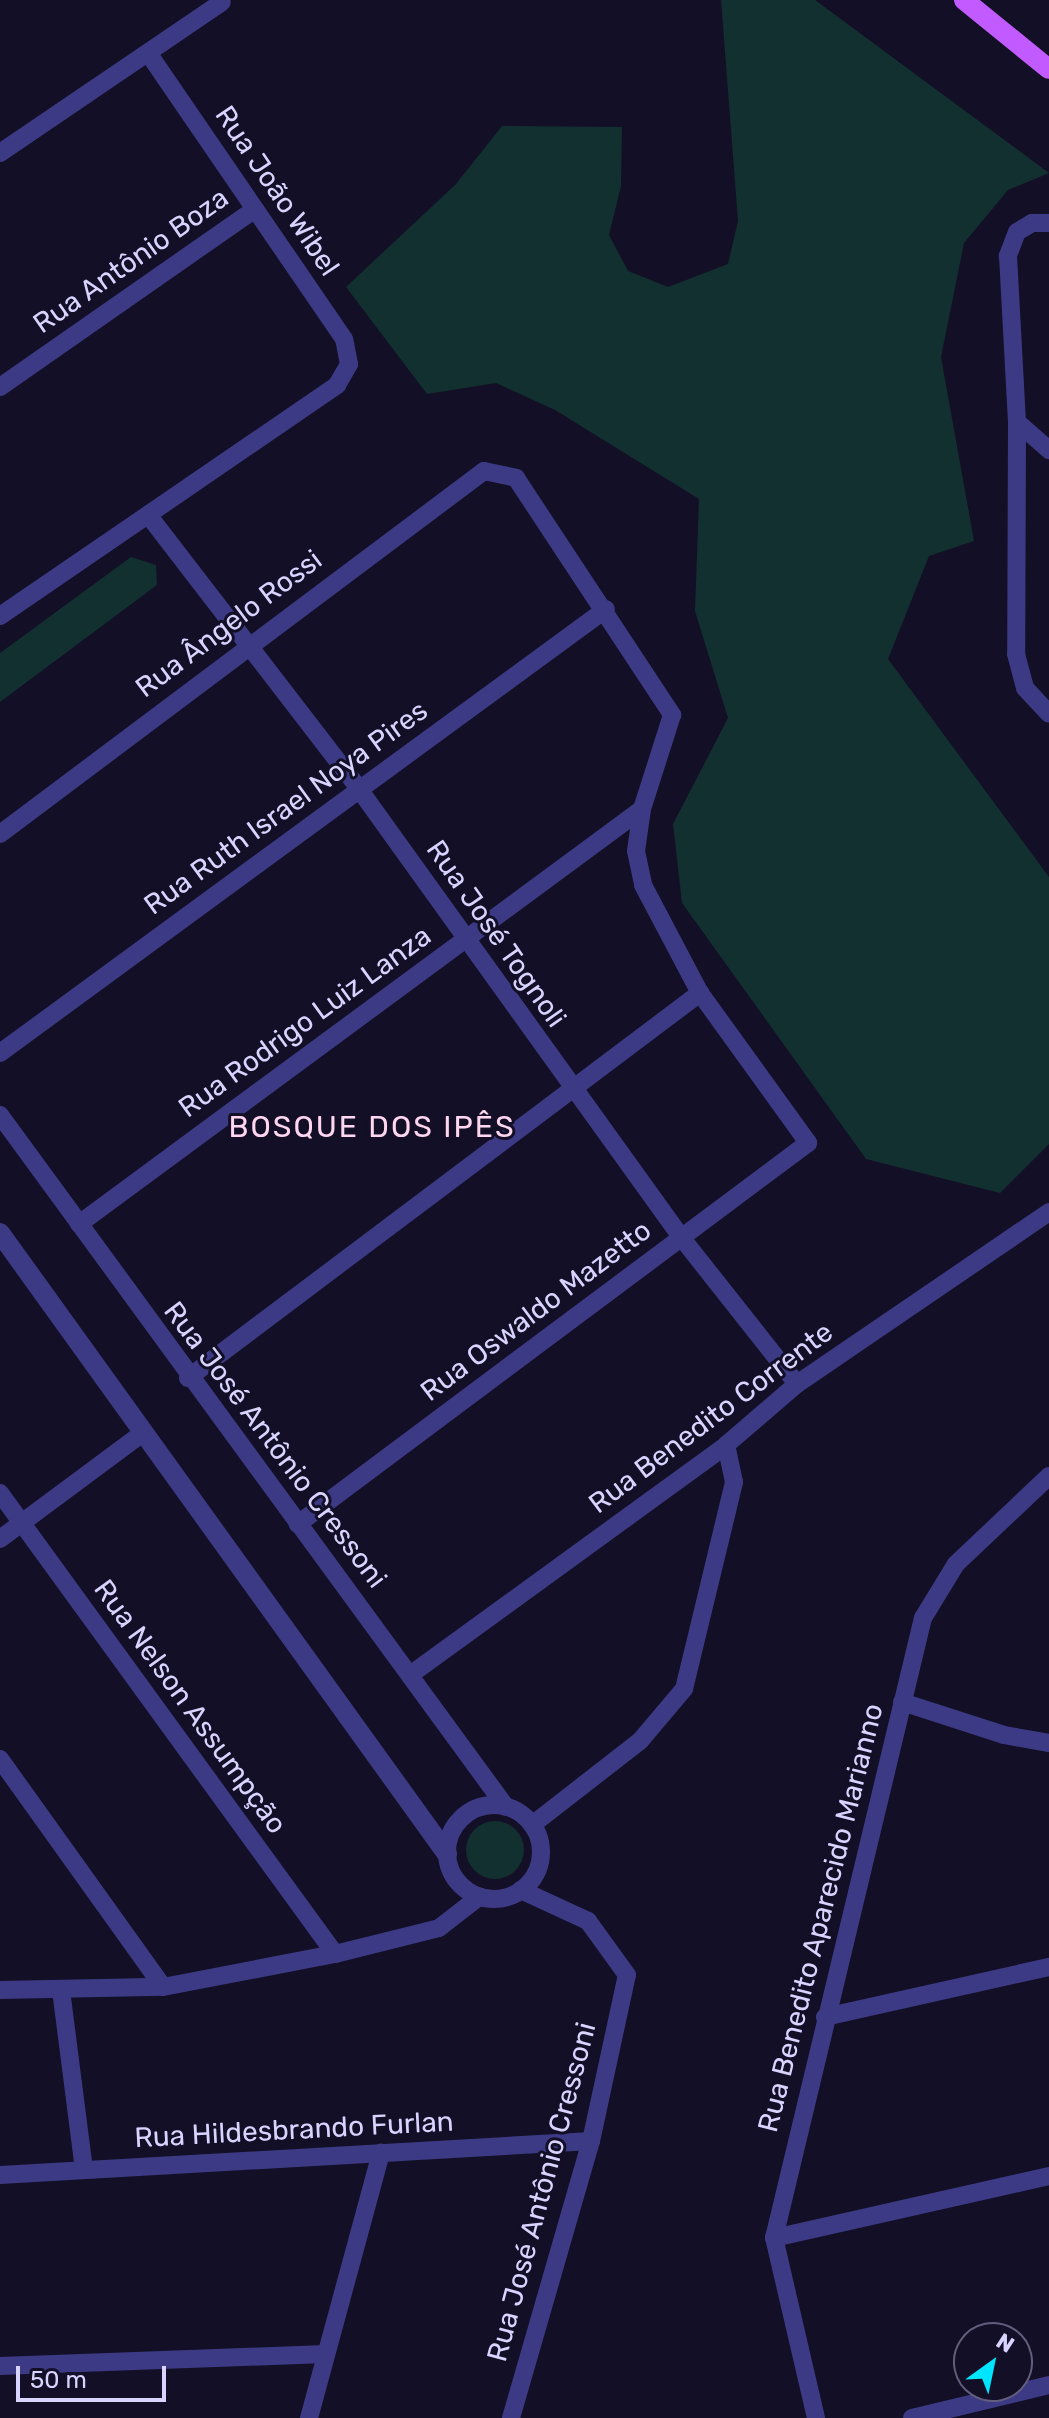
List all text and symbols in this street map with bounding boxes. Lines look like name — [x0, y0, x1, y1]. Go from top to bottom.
street label: Rua João Wibel — [208, 100, 346, 282]
street label: Rua Antônio Boza — [27, 181, 235, 341]
street label: Rua Ângelo Rossi — [129, 543, 329, 705]
street label: Rua Ruth Israel Noya Pires — [138, 694, 434, 922]
street label: Rua José Tognoli — [419, 834, 573, 1034]
street label: Rua Rodrigo Luiz Lanza — [172, 919, 438, 1125]
district label: BOSQUE DOS IPÊS — [228, 1109, 516, 1145]
street label: Rua Oswaldo Mazetto — [414, 1213, 658, 1409]
street label: Rua José Antônio Cressoni — [156, 1295, 394, 1595]
street label: Rua Benedito Corrente — [582, 1315, 840, 1521]
street label: Rua Nelson Assumpção — [86, 1573, 294, 1841]
street label: Rua Benedito Aparecido Marianno — [751, 1700, 891, 2136]
street label: Rua José Antônio Cressoni — [480, 2018, 604, 2366]
street label: Rua Hildesbrando Furlan — [134, 2105, 454, 2155]
north arrow — [953, 2322, 1033, 2402]
text: N — [991, 2327, 1019, 2359]
scale bar — [20, 2350, 170, 2400]
text: 50 m — [30, 2366, 87, 2394]

